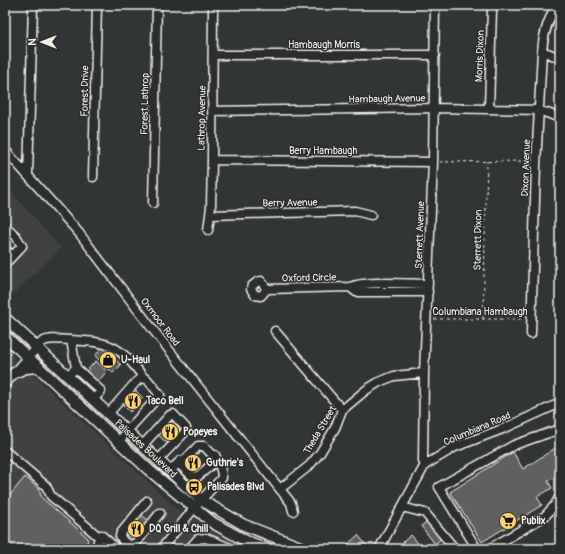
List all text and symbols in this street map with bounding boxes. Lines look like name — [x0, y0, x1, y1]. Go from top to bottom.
north arrow — [22, 22, 62, 62]
street label: Morris Dixon — [473, 29, 487, 82]
text: N — [26, 38, 39, 46]
street label: Hambaugh Morris — [288, 39, 361, 51]
street label: Forest Drive — [79, 65, 91, 117]
street label: Forest Lathrop — [138, 73, 152, 135]
street label: Lathrop Avenue — [195, 85, 209, 151]
street label: Hambaugh Avenue — [348, 92, 426, 106]
street label: Dixon Avenue — [519, 139, 533, 197]
street label: Berry Hambaugh — [289, 145, 357, 157]
street label: Berry Avenue — [262, 197, 318, 209]
street label: Sterrett Avenue — [413, 201, 427, 269]
street label: Sterrett Dixon — [471, 209, 485, 271]
street label: Oxford Circle — [282, 272, 336, 284]
street label: Oxmoor Road — [138, 295, 182, 349]
street label: Columbiana Hambaugh — [432, 306, 528, 318]
shop icon: U-Haul — [98, 350, 118, 370]
place label: U-Haul — [121, 354, 150, 366]
restaurant icon: Taco Bell — [123, 391, 143, 411]
place label: Taco Bell — [145, 395, 184, 407]
street label: Theda Street — [301, 403, 340, 456]
street label: Columbiana Road — [442, 409, 512, 449]
street label: Palisades Boulevard — [112, 417, 179, 481]
restaurant icon: Popeyes — [160, 422, 180, 442]
place label: Popeyes — [183, 426, 218, 438]
restaurant icon: Guthrie's — [183, 453, 203, 473]
place label: Guthrie's — [206, 457, 244, 469]
bus stop icon: Palisades Blvd — [184, 477, 204, 497]
place label: Palisades Blvd — [207, 481, 264, 493]
supermarket icon: Publix — [498, 511, 518, 531]
place label: Publix — [521, 515, 546, 527]
restaurant icon: DQ Grill & Chill — [126, 519, 146, 539]
place label: DQ Grill & Chill — [149, 523, 208, 535]

